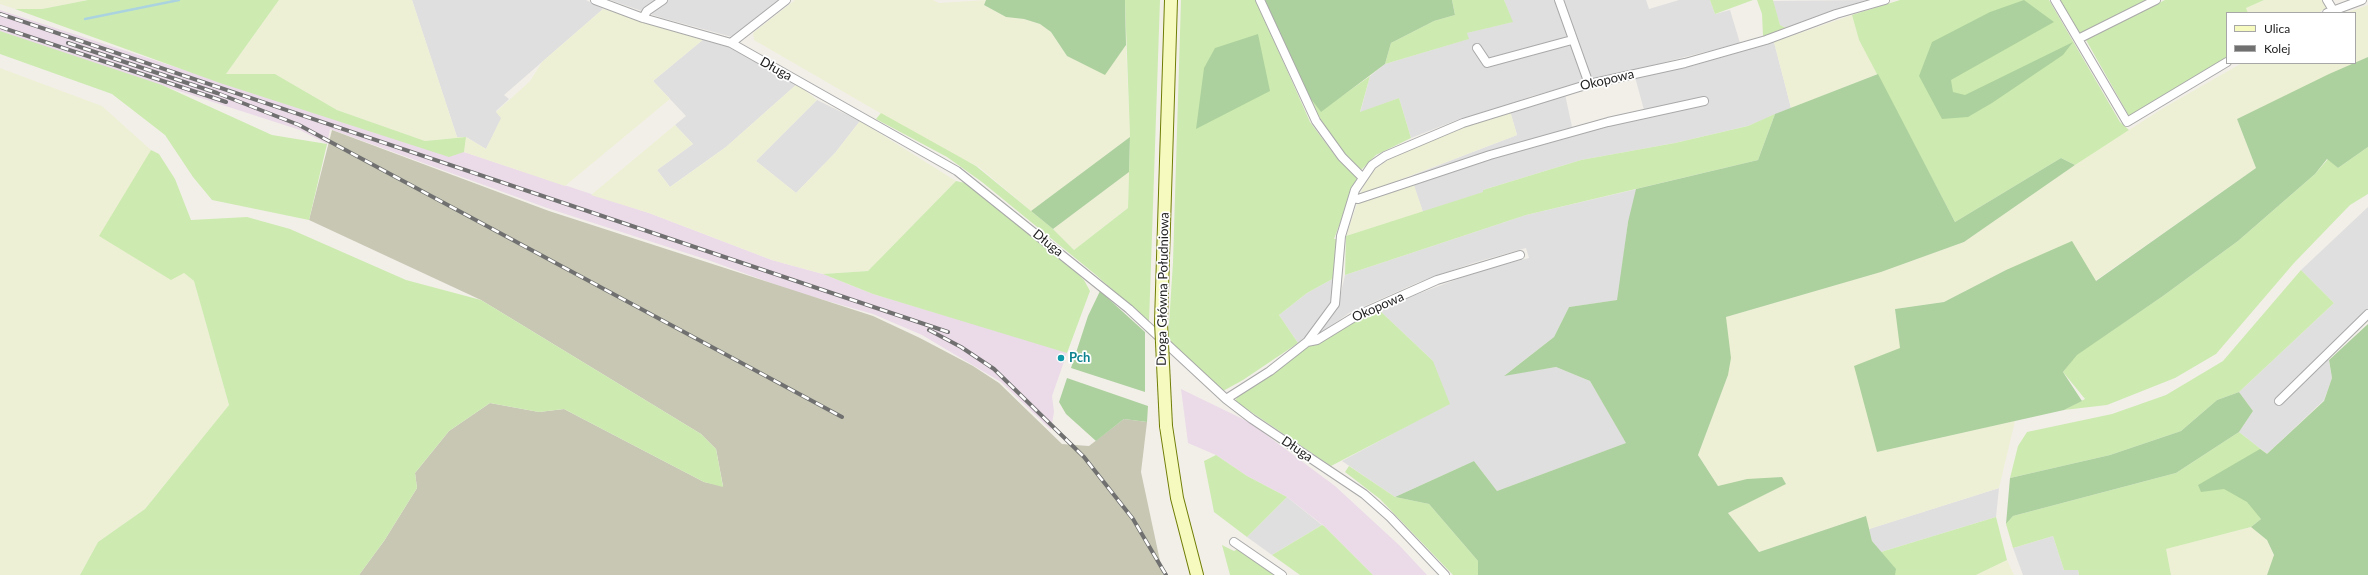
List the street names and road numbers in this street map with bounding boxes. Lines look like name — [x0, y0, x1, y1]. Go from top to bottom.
street label: Długa — [757, 54, 795, 84]
street label: Okopowa — [1578, 66, 1636, 94]
street label: Droga Główna Południowa — [1154, 212, 1172, 366]
street label: Długa — [1030, 226, 1066, 260]
street label: Okopowa — [1350, 289, 1406, 325]
street label: Długa — [1278, 433, 1316, 465]

